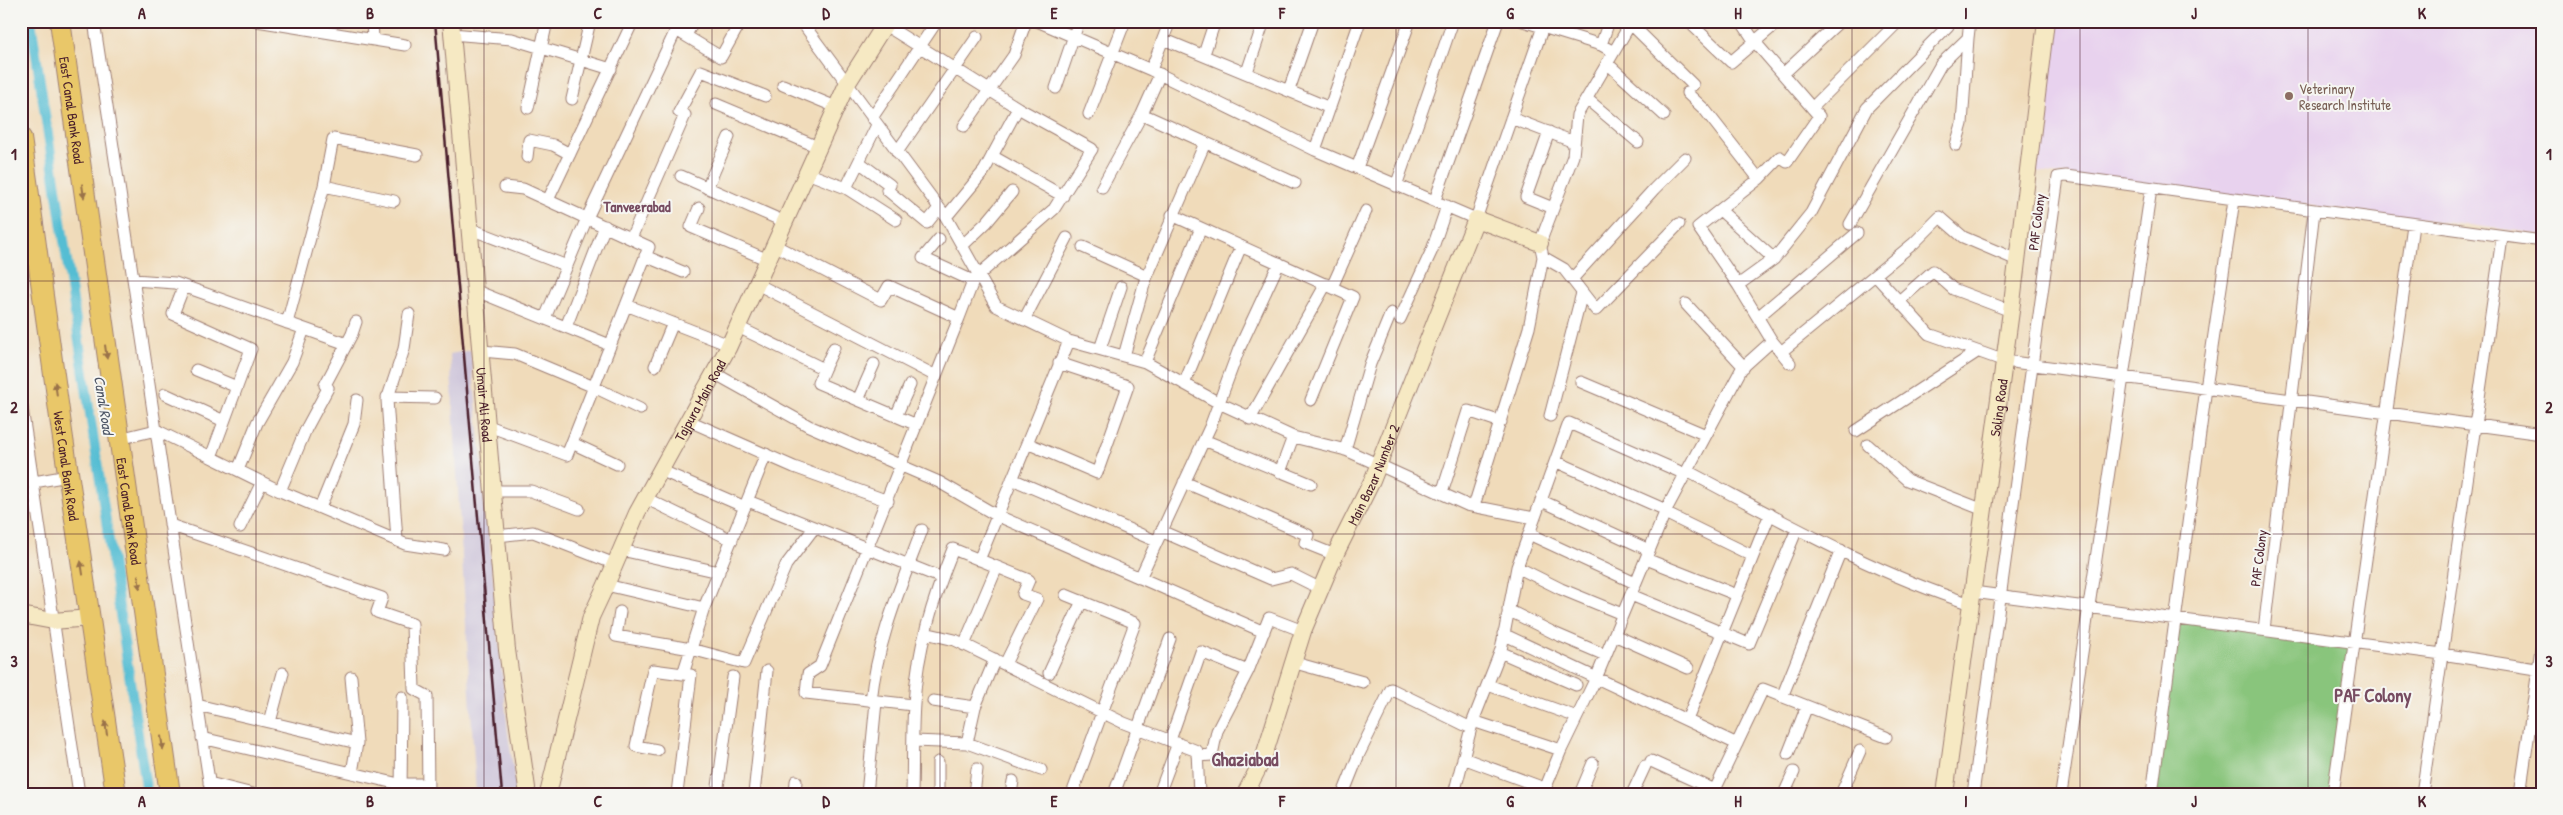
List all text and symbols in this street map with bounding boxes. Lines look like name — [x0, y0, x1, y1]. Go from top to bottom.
text: A — [138, 2, 146, 24]
text: B — [366, 2, 374, 24]
text: C — [594, 2, 603, 24]
text: D — [822, 2, 830, 24]
text: E — [1050, 2, 1058, 24]
text: F — [1278, 2, 1286, 24]
text: G — [1506, 2, 1514, 24]
text: H — [1734, 2, 1742, 24]
text: I — [1964, 2, 1968, 24]
text: J — [2191, 2, 2197, 24]
text: K — [2418, 2, 2427, 24]
street label: East Canal Bank Road — [56, 55, 90, 165]
place label: Veterinary Research Institute — [2299, 79, 2391, 114]
marker: Veterinary Research Institute — [2283, 90, 2295, 102]
text: 1 — [11, 143, 17, 165]
text: 1 — [2546, 143, 2552, 165]
one-way arrow — [80, 183, 88, 199]
street label: PAF Colony — [2023, 192, 2050, 252]
district label: Tanveerabad — [602, 196, 671, 217]
one-way arrow — [103, 344, 111, 360]
street label: Tajpura Main Road — [669, 355, 730, 444]
street label: Umair Ali Road — [472, 367, 498, 443]
water label: Canal Road — [89, 374, 119, 438]
street label: Soling Road — [1984, 377, 2011, 437]
one-way arrow — [52, 381, 60, 397]
text: 2 — [10, 396, 18, 418]
text: 2 — [2545, 396, 2553, 418]
street label: West Canal Bank Road — [50, 410, 85, 522]
street label: Main Bazar Number 2 — [1342, 421, 1403, 528]
street label: East Canal Bank Road — [113, 456, 147, 566]
street label: PAF Colony — [2245, 528, 2272, 588]
one-way arrow — [78, 559, 86, 575]
one-way arrow — [135, 574, 143, 590]
text: 3 — [10, 650, 18, 672]
text: 3 — [2545, 650, 2553, 672]
district label: PAF Colony — [2334, 682, 2412, 709]
one-way arrow — [102, 720, 110, 736]
one-way arrow — [158, 735, 166, 751]
district label: Ghaziabad — [1211, 746, 1279, 772]
text: A — [138, 790, 146, 812]
text: B — [366, 790, 374, 812]
text: C — [594, 790, 603, 812]
text: D — [822, 790, 830, 812]
text: E — [1050, 790, 1058, 812]
text: F — [1278, 790, 1286, 812]
text: G — [1506, 790, 1514, 812]
text: H — [1734, 790, 1742, 812]
text: I — [1964, 790, 1968, 812]
text: J — [2191, 790, 2197, 812]
text: K — [2418, 790, 2427, 812]

